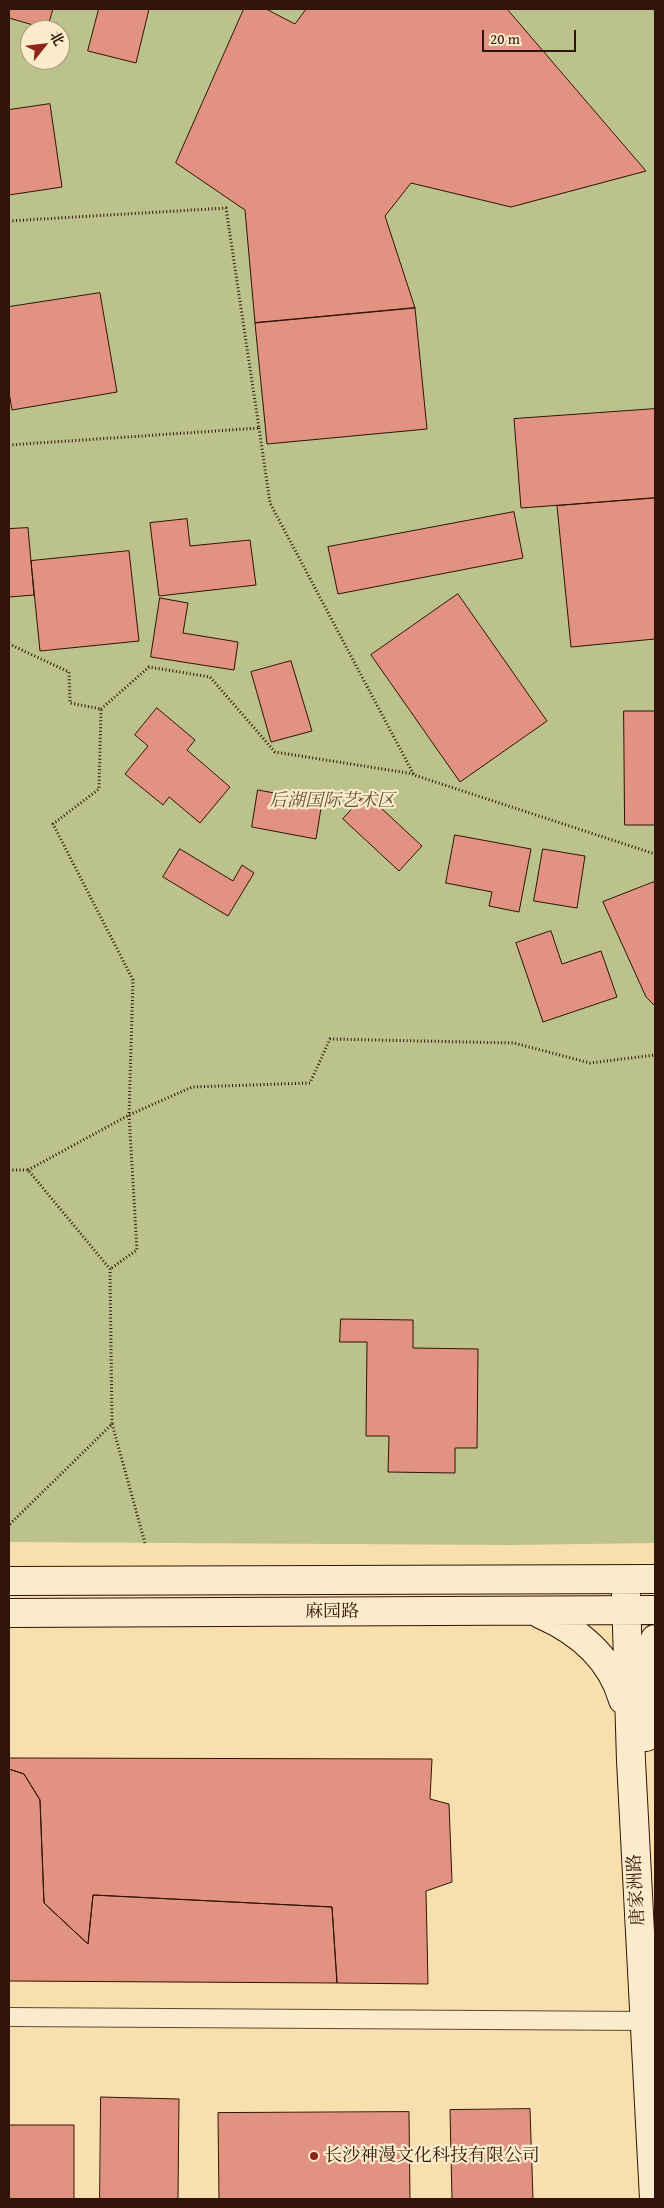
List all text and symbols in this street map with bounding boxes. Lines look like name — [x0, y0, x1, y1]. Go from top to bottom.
north arrow — [20, 20, 70, 70]
scale bar — [484, 20, 578, 52]
text: 北 — [45, 27, 69, 49]
text: 20 m — [490, 28, 520, 49]
park label: 后湖国际艺术区 — [269, 790, 395, 812]
street label: 麻园路 — [305, 1601, 359, 1623]
street label: 唐家洲路 — [624, 1853, 650, 1927]
place label: 长沙神漫文化科技有限公司 — [324, 2145, 540, 2167]
marker: 长沙神漫文化科技有限公司 — [308, 2150, 320, 2162]

